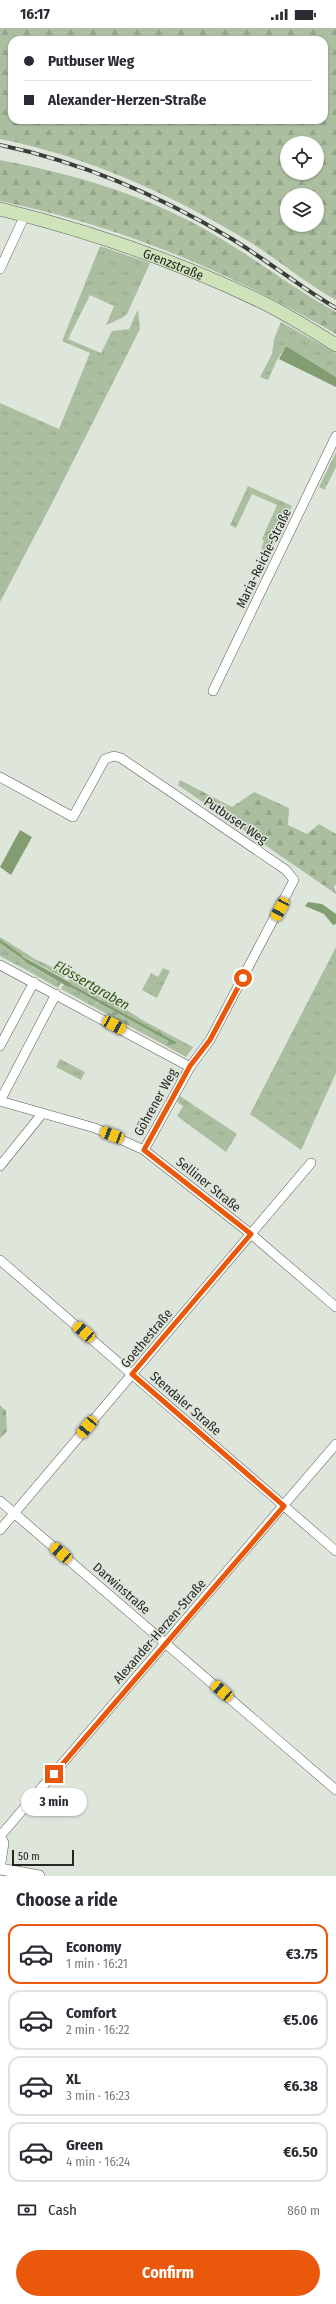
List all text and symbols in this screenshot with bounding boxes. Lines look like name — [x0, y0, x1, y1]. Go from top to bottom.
text: 16:17 — [20, 5, 50, 23]
text: Putbuser Weg — [48, 52, 134, 70]
text: Alexander-Herzen-Straße — [48, 91, 206, 109]
map controls — [280, 136, 324, 232]
button: locate — [280, 136, 324, 180]
button: layers — [280, 188, 324, 232]
street label: Grenzstraße — [141, 246, 206, 283]
street label: Maria-Reiche-Straße — [233, 506, 294, 610]
street label: Putbuser Weg — [201, 794, 271, 848]
car — [269, 896, 291, 922]
water label: Flössertgraben — [51, 957, 133, 1014]
route start — [234, 969, 252, 987]
car — [101, 1014, 127, 1036]
street label: Göhrener Weg — [131, 1065, 181, 1139]
car — [99, 1125, 125, 1145]
street label: Selliner Straße — [173, 1154, 244, 1215]
street label: Goethestraße — [118, 1306, 175, 1371]
car — [71, 1320, 97, 1344]
street label: Stendaler Straße — [147, 1369, 224, 1438]
car — [75, 1414, 99, 1440]
car — [48, 1541, 74, 1565]
street label: Darwinstraße — [90, 1560, 153, 1617]
street label: Alexander-Herzen-Straße — [110, 1576, 209, 1687]
car — [209, 1679, 235, 1703]
route end — [45, 1765, 63, 1783]
callout: 3 min — [21, 1788, 87, 1816]
text: 3 min — [40, 1794, 68, 1809]
scale bar — [12, 1848, 74, 1867]
text: 50 m — [18, 1850, 40, 1863]
text: Choose a ride — [16, 1889, 118, 1911]
icon: car — [18, 1936, 54, 1972]
text: Economy — [66, 1938, 121, 1956]
text: €3.75 — [286, 1945, 318, 1963]
text: 1 min · 16:21 — [66, 1956, 128, 1971]
icon: car — [18, 2002, 54, 2038]
text: Comfort — [66, 2004, 117, 2022]
text: €5.06 — [283, 2011, 318, 2029]
text: 2 min · 16:22 — [66, 2022, 130, 2037]
icon: car — [18, 2068, 54, 2104]
text: XL — [66, 2070, 81, 2088]
text: €6.38 — [284, 2077, 318, 2095]
text: 3 min · 16:23 — [66, 2088, 130, 2103]
icon: car — [18, 2134, 54, 2170]
text: Green — [66, 2136, 103, 2154]
text: €6.50 — [283, 2143, 318, 2161]
text: 4 min · 16:24 — [66, 2154, 130, 2169]
icon: cash — [16, 2199, 38, 2221]
text: Cash — [48, 2201, 77, 2219]
text: 860 m — [287, 2203, 320, 2218]
button: Confirm — [16, 2250, 320, 2296]

